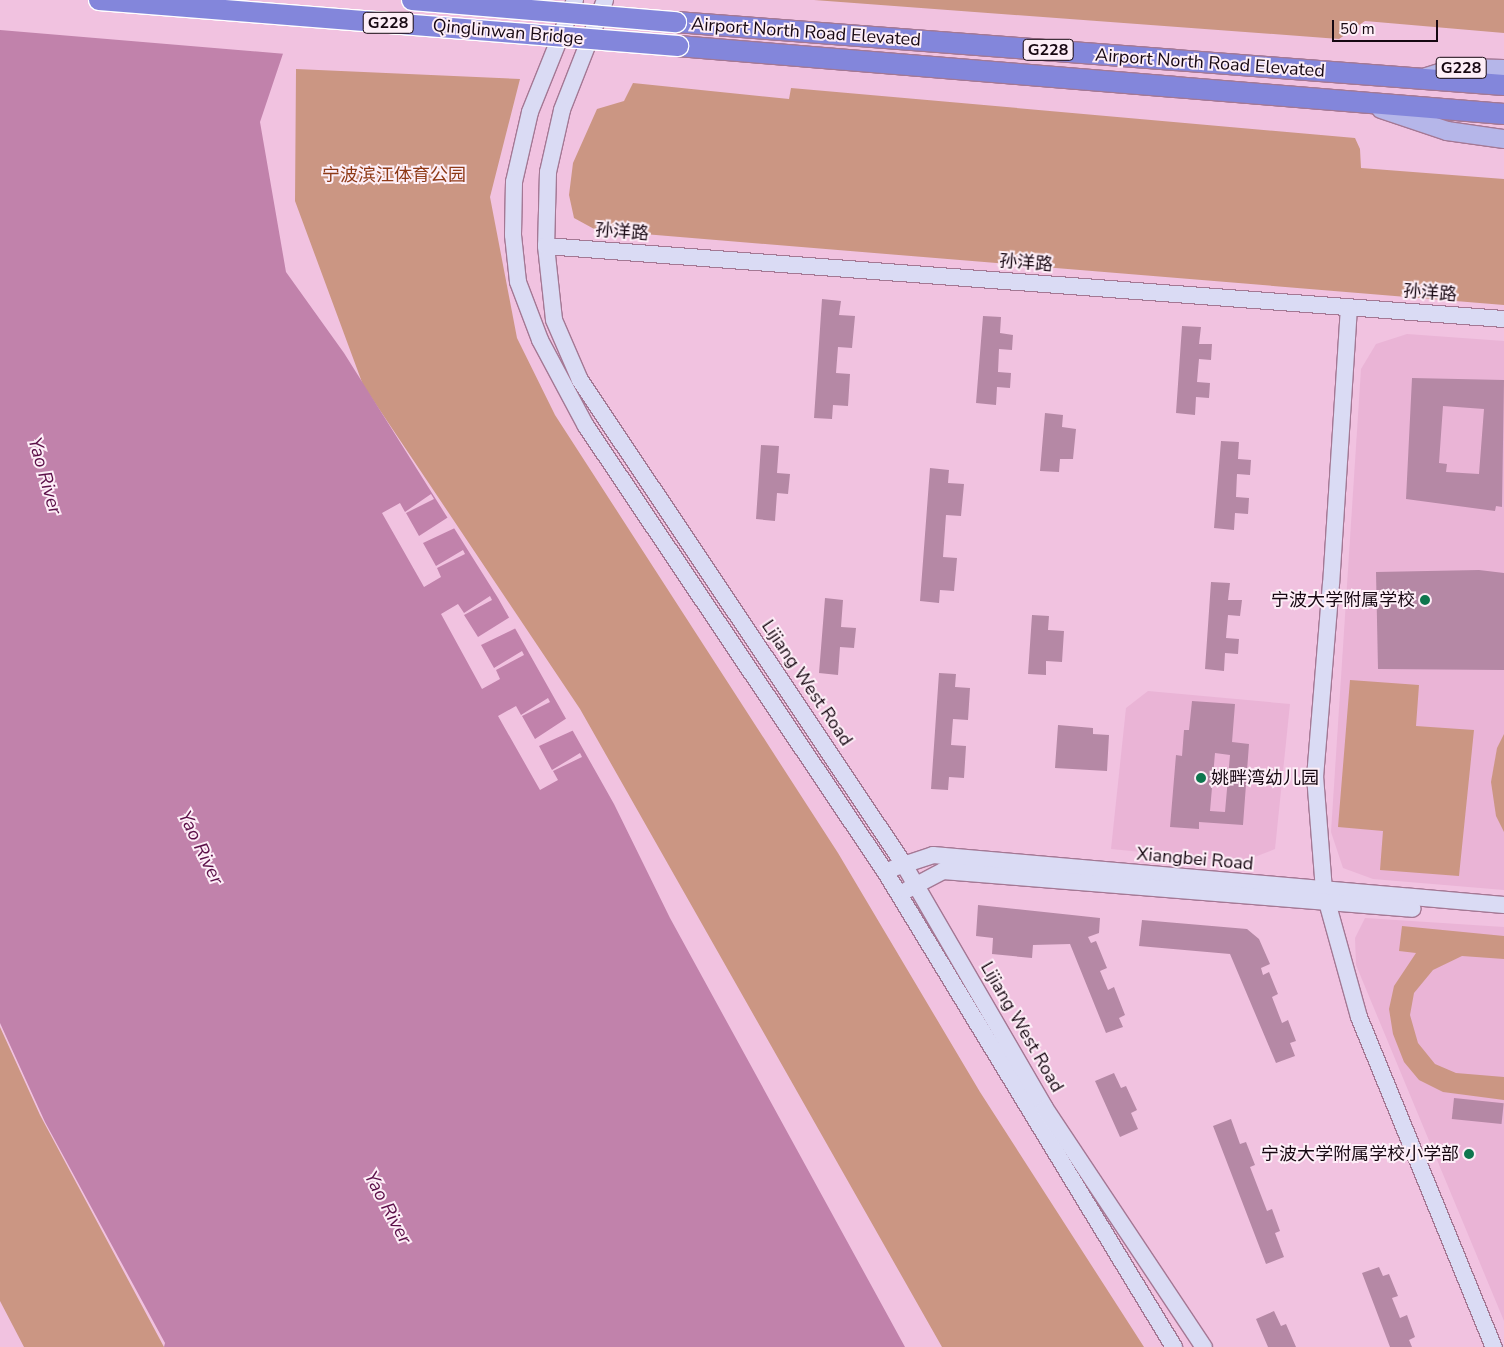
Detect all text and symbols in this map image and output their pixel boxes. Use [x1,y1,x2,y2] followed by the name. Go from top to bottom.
[362,9,414,36] road number: G228
[1334,10,1440,42] scale bar
[690,13,922,51] street label: Airport North Road Elevated
[432,15,584,49] street label: Qinglinwan Bridge
[1340,19,1375,39] text: 50 m
[1022,36,1074,64] road number: G228
[1094,44,1326,82] street label: Airport North Road Elevated
[1435,54,1487,82] road number: G228
[322,164,466,186] park label: 宁波滨江体育公园
[594,219,650,245] street label: 孙洋路
[998,250,1054,276] street label: 孙洋路
[1402,280,1458,306] street label: 孙洋路
[22,435,66,517] water label: Yao River
[1271,589,1415,611] place label: 宁波大学附属学校
[1419,594,1431,606] marker: 宁波大学附属学校
[757,616,857,750] street label: Lijiang West Road
[1211,767,1319,789] place label: 姚畔湾幼儿园
[1195,772,1207,784] marker: 姚畔湾幼儿园
[172,807,228,889] water label: Yao River
[1136,843,1254,875] street label: Xiangbei Road
[976,958,1068,1096] street label: Lijiang West Road
[1261,1143,1459,1165] place label: 宁波大学附属学校小学部
[1463,1148,1475,1160] marker: 宁波大学附属学校小学部
[358,1168,416,1248] water label: Yao River

